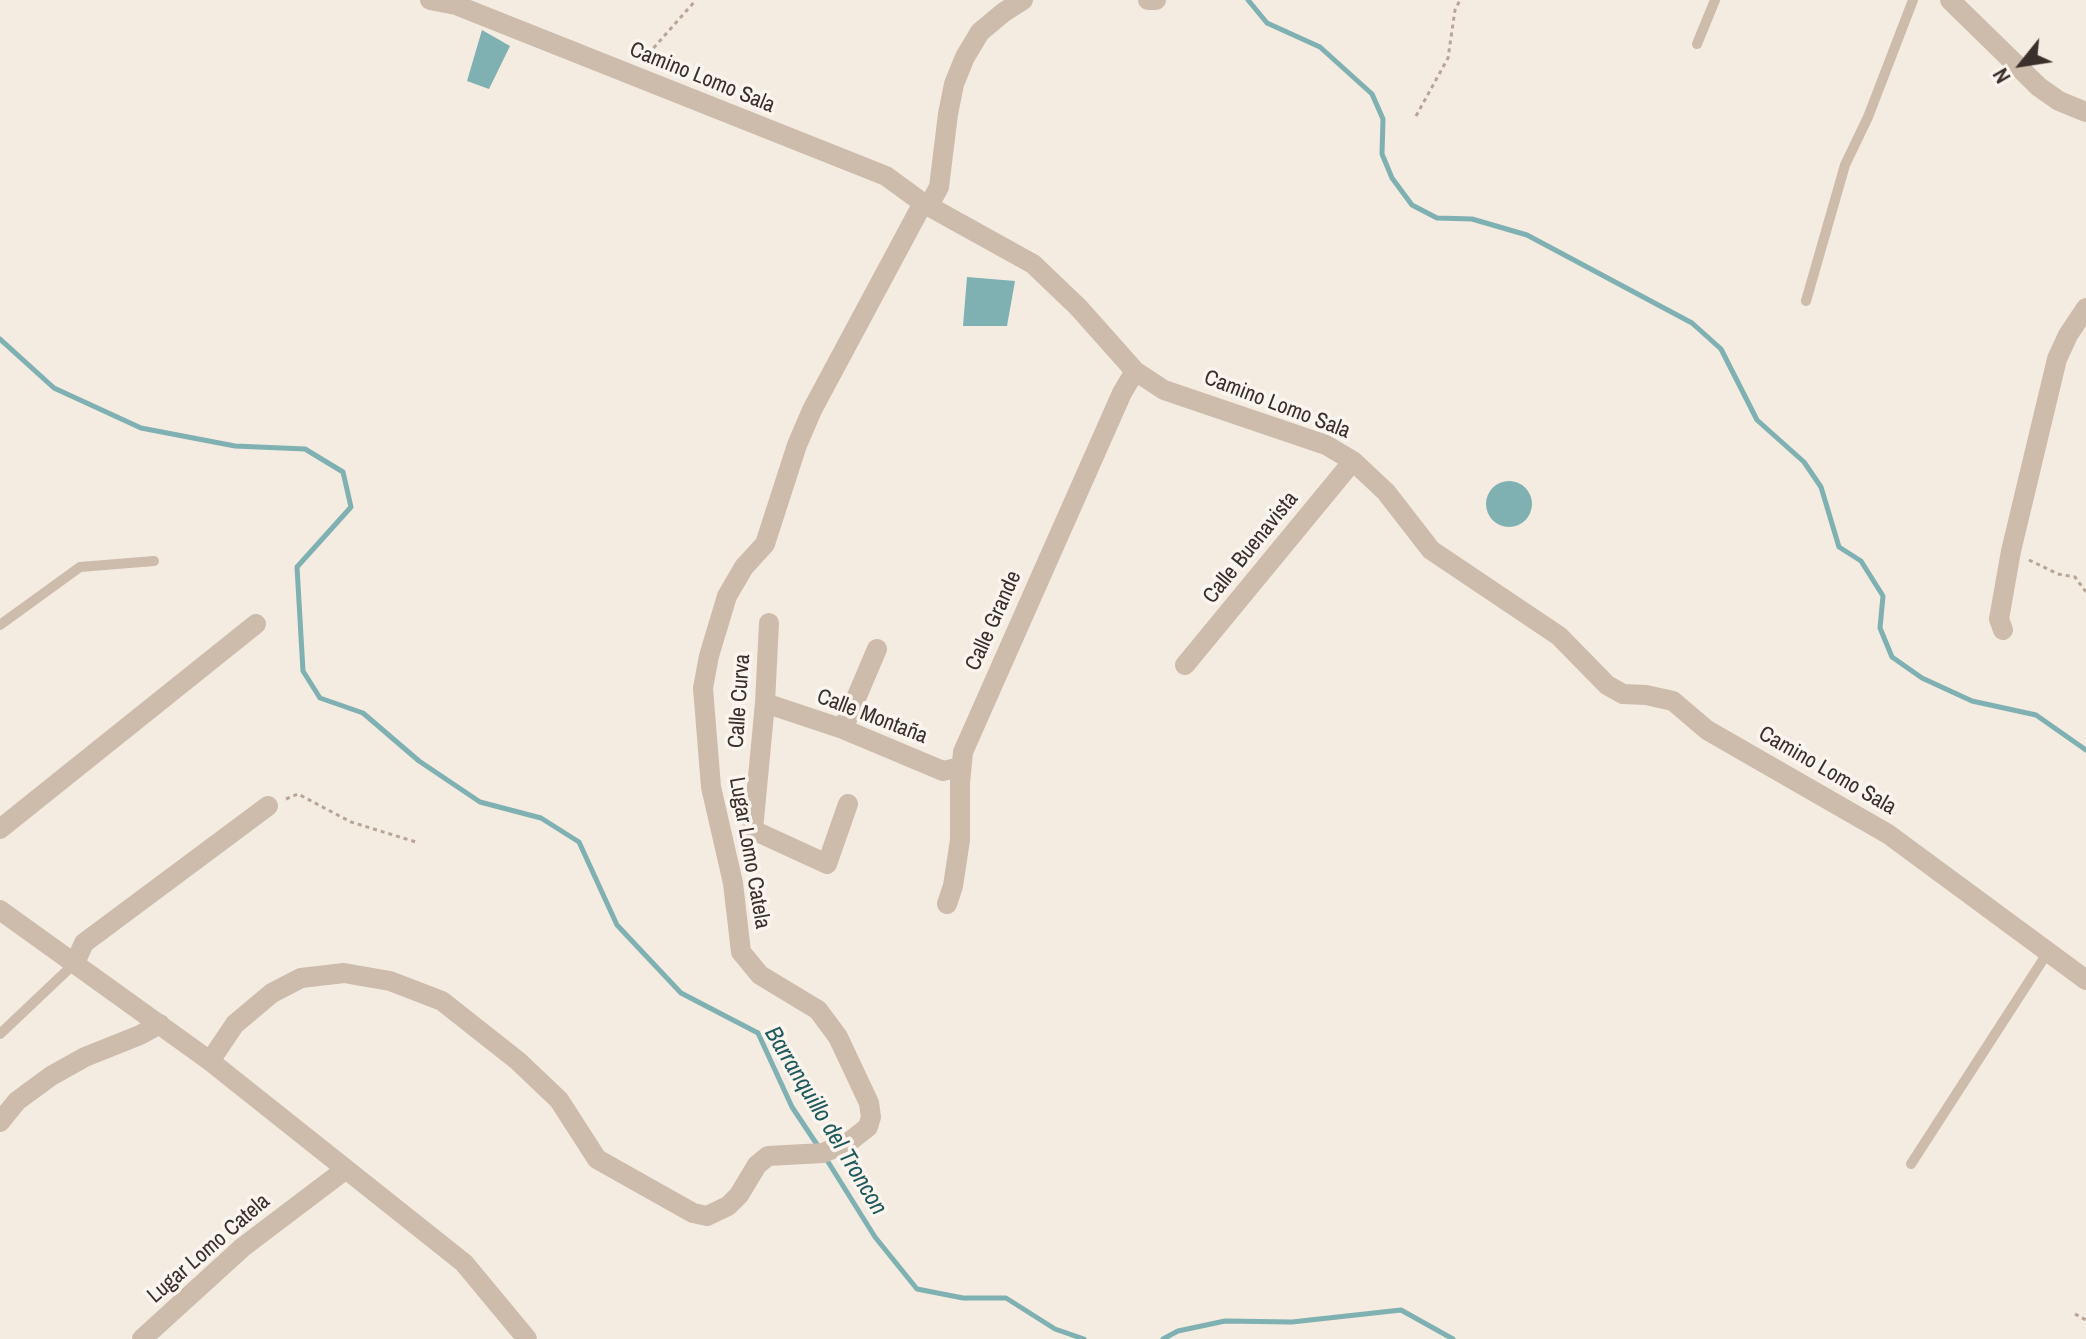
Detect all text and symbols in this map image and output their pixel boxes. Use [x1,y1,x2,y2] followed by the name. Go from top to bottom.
[1982,24,2062,104] north arrow
[625,37,779,119] street label: Camino Lomo Sala
[1985,63,2017,89] text: N
[1200,365,1354,445] street label: Camino Lomo Sala
[1198,487,1304,609] street label: Calle Buenavista
[960,567,1028,675] street label: Calle Grande
[724,653,756,749] street label: Calle Curva
[813,684,931,750] street label: Calle Montaña
[1754,721,1900,821] street label: Camino Lomo Sala
[723,775,775,931] street label: Lugar Lomo Catela
[757,1022,893,1220] water label: Barranquillo del Troncon
[142,1189,276,1309] street label: Lugar Lomo Catela

